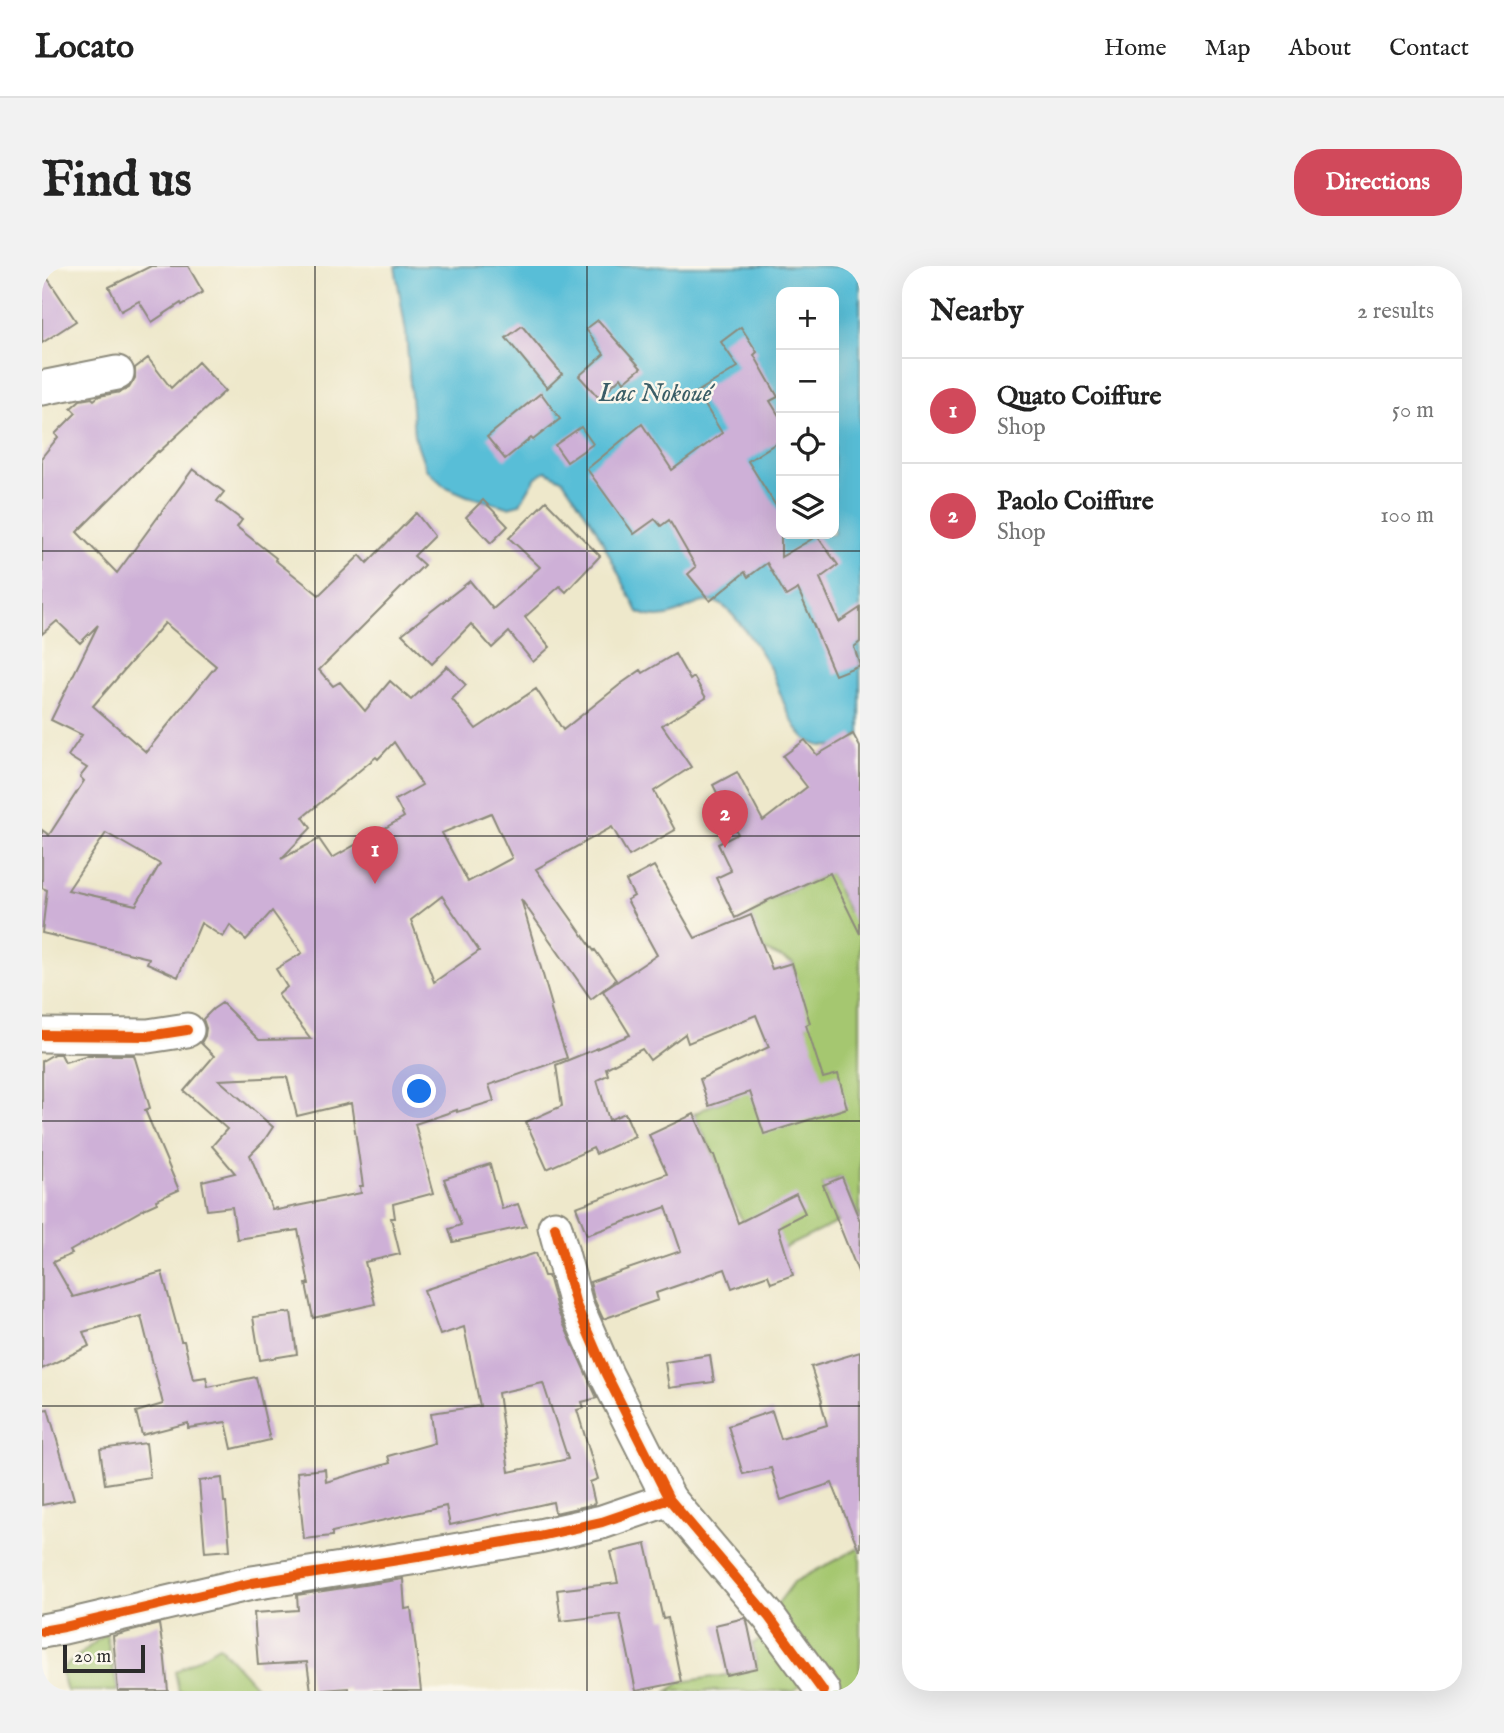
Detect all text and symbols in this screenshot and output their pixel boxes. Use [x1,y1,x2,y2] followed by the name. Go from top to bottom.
[35,27,134,69] text: Locato
[1104,33,1167,64] text: Home
[1205,33,1251,64] text: Map
[1289,33,1351,64] text: About
[1389,33,1469,64] text: Contact
[1294,149,1462,216] button: Directions
[42,151,192,213] text: Find us
[776,287,839,539] map controls
[776,287,839,350] button: +
[930,293,1023,331] text: Nearby
[1357,297,1434,326] text: 2 results
[776,350,839,413] button: −
[598,377,716,410] water label: Lac Nokoué
[997,380,1161,413] text: Quato Coiffure
[949,396,957,425] text: 1
[1392,396,1434,425] text: 50 m
[776,413,839,476] button: locate
[997,413,1046,442] text: Shop
[776,476,839,539] button: layers
[997,485,1154,518] text: Paolo Coiffure
[948,501,958,530] text: 2
[1380,501,1434,530] text: 100 m
[997,518,1046,547] text: Shop
[702,790,748,848] pin: 2
[352,826,398,884] pin: 1
[402,1074,436,1108] your location
[63,1642,145,1674] scale bar
[74,1645,111,1669] text: 20 m

